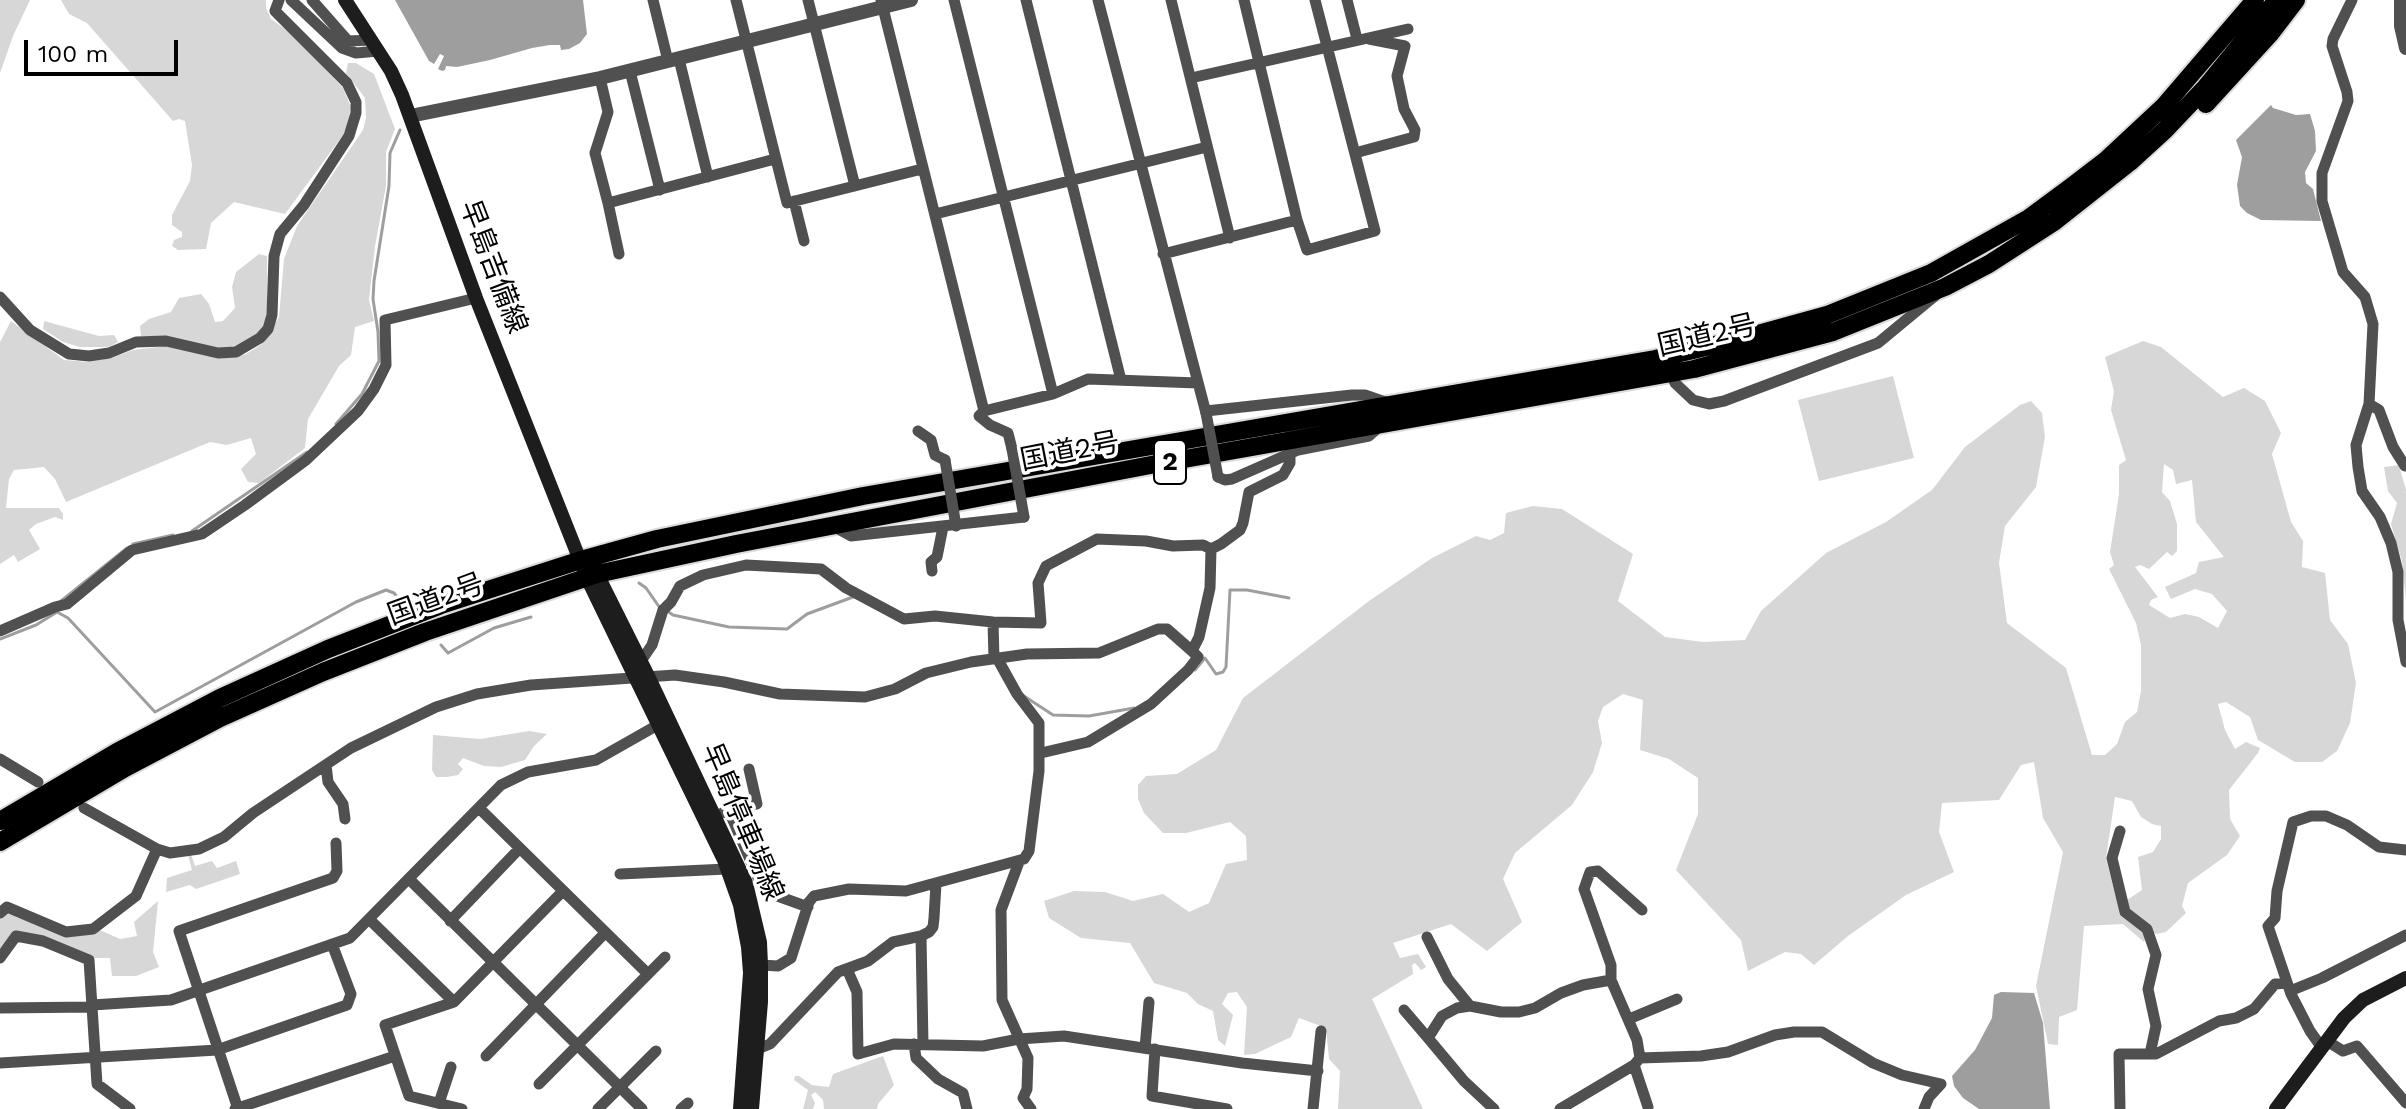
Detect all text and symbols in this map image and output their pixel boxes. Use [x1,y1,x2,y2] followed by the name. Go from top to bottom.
[28,24,182,74] scale bar
[38,40,108,68] text: 100 m
[452,196,534,338] street label: 早島吉備線
[1654,308,1760,364] street label: 国道2号
[1018,426,1122,478] street label: 国道2号
[1154,440,1186,484] road number: 2
[383,567,489,633] street label: 国道2号
[694,738,790,906] street label: 早島停車場線

